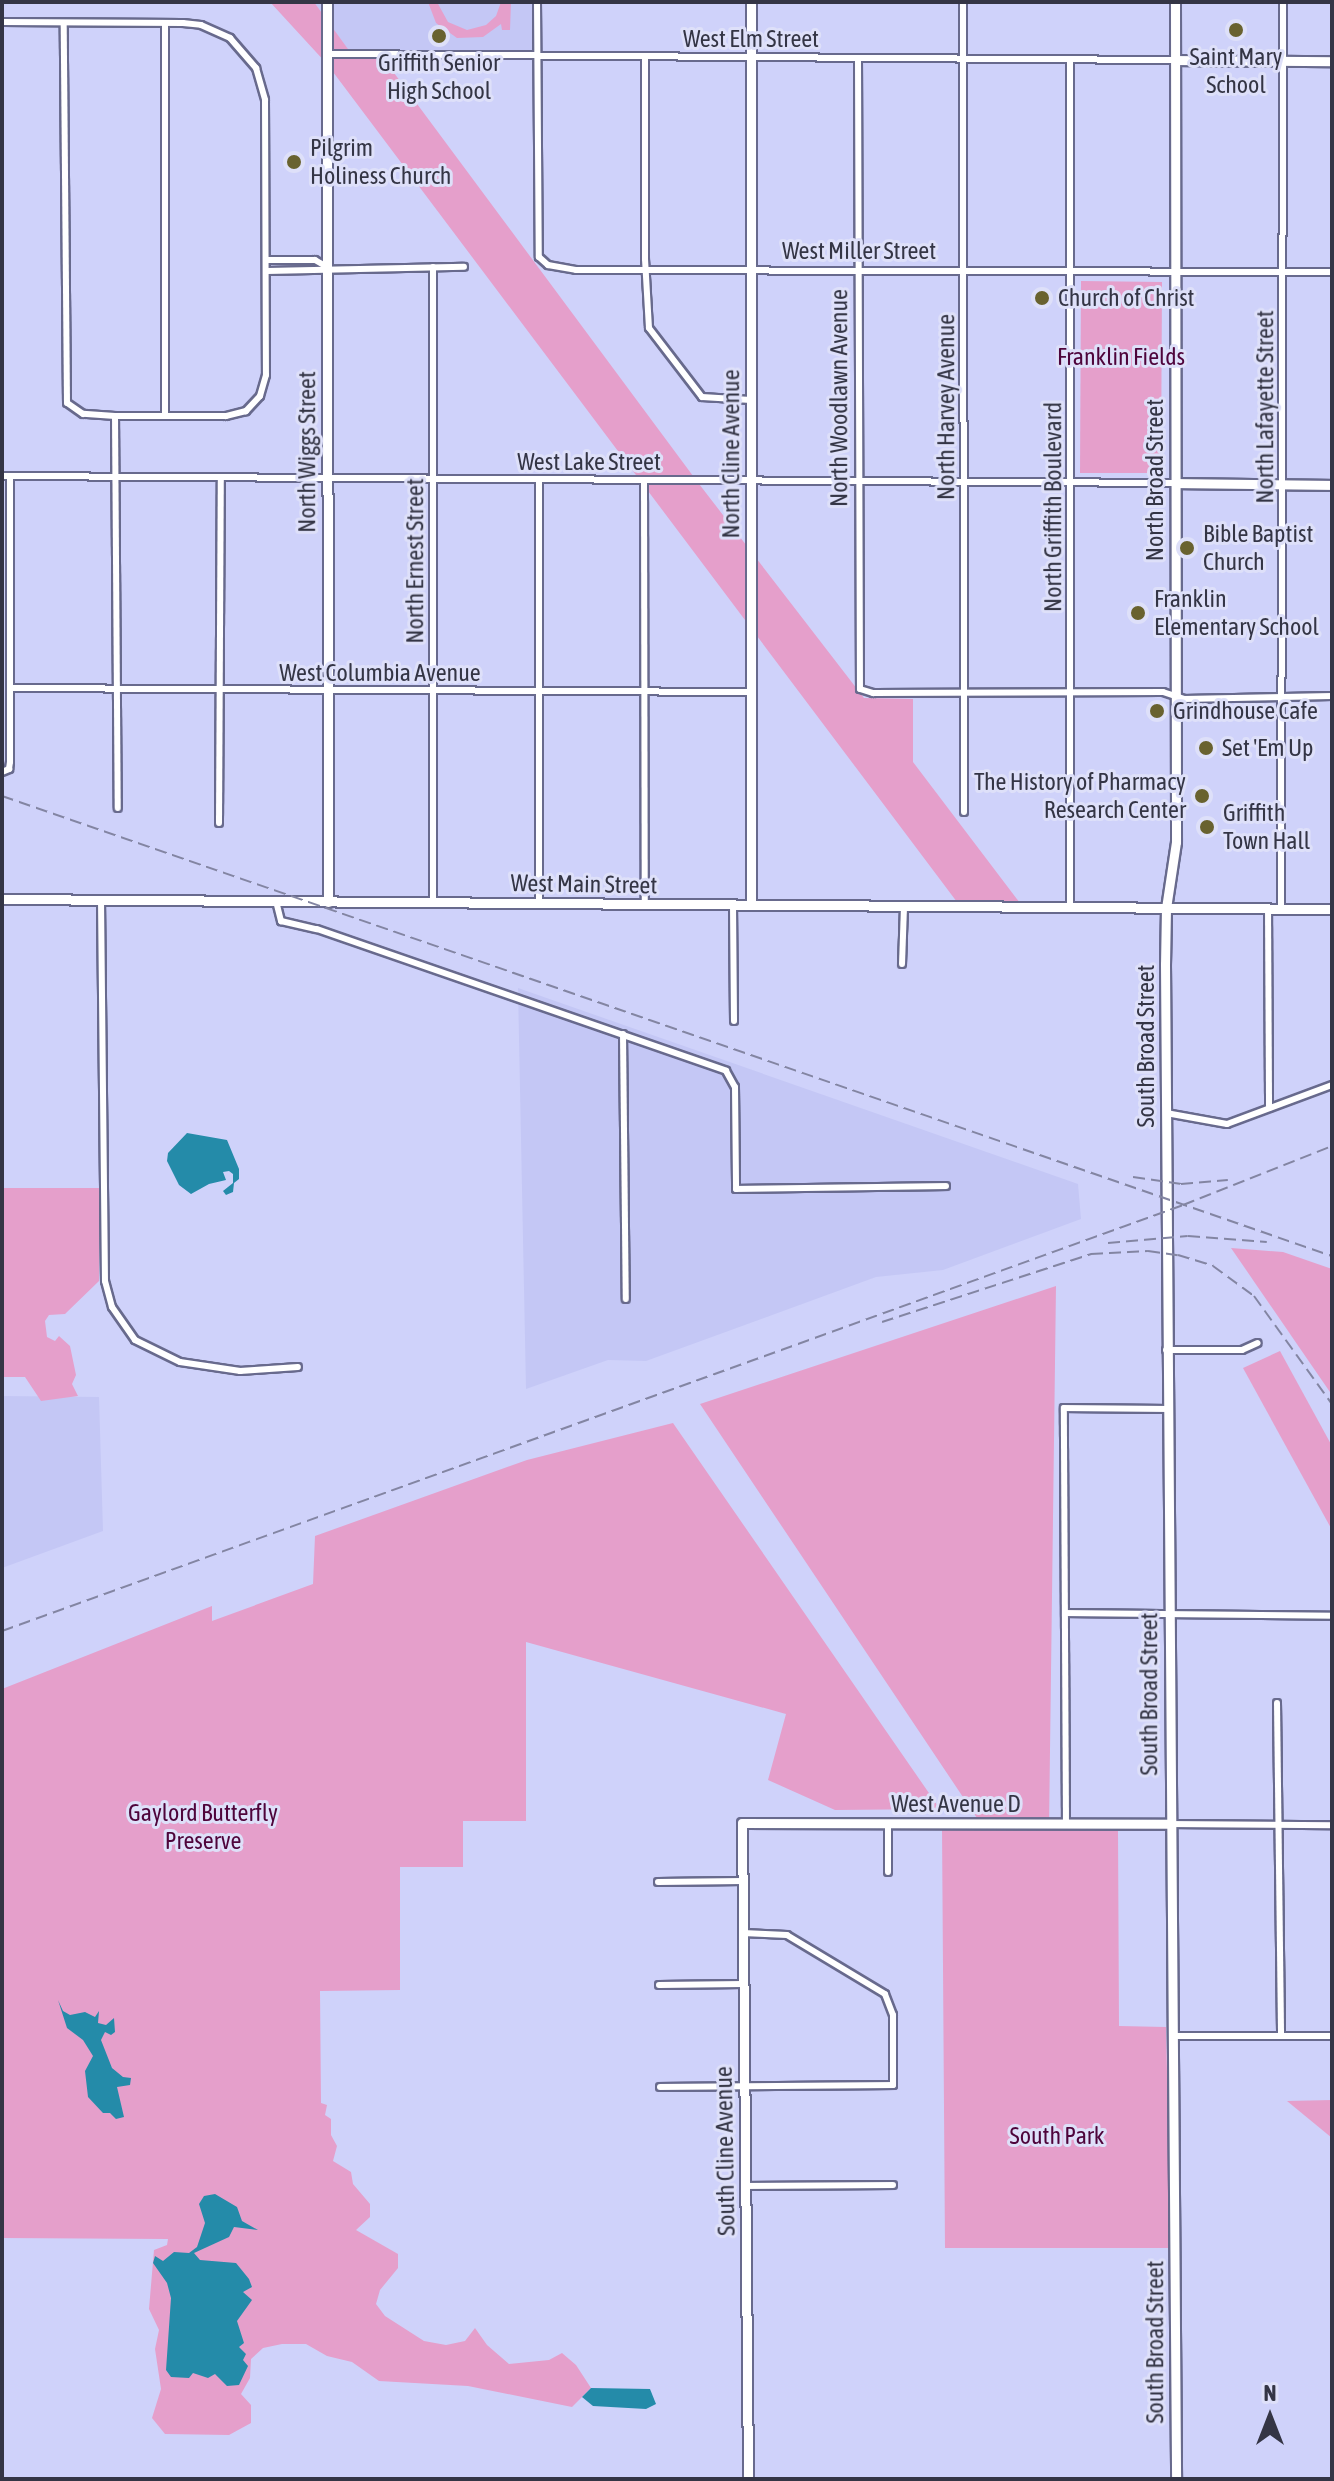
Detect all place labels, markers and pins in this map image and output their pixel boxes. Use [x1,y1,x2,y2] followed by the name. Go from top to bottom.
[1227,21,1245,39] marker: Saint Mary School
[430,27,448,45] marker: Griffith Senior High School
[1190,43,1282,99] place label: Saint Mary School
[378,49,500,105] place label: Griffith Senior High School
[310,134,452,190] place label: Pilgrim Holiness Church
[285,153,303,171] marker: Pilgrim Holiness Church
[1058,284,1195,312] place label: Church of Christ
[1033,289,1051,307] marker: Church of Christ
[1203,520,1313,576] place label: Bible Baptist Church
[1178,539,1196,557] marker: Bible Baptist Church
[1154,585,1319,641] place label: Franklin Elementary School
[1129,604,1147,622] marker: Franklin Elementary School
[1173,697,1318,725] place label: Grindhouse Cafe
[1148,702,1166,720] marker: Grindhouse Cafe
[1222,734,1313,762] place label: Set 'Em Up
[1197,739,1215,757] marker: Set 'Em Up
[974,768,1186,824] place label: The History of Pharmacy Research Center
[1193,787,1211,805] marker: The History of Pharmacy Research Center
[1223,799,1310,855] place label: Griffith Town Hall
[1198,818,1216,836] marker: Griffith Town Hall

